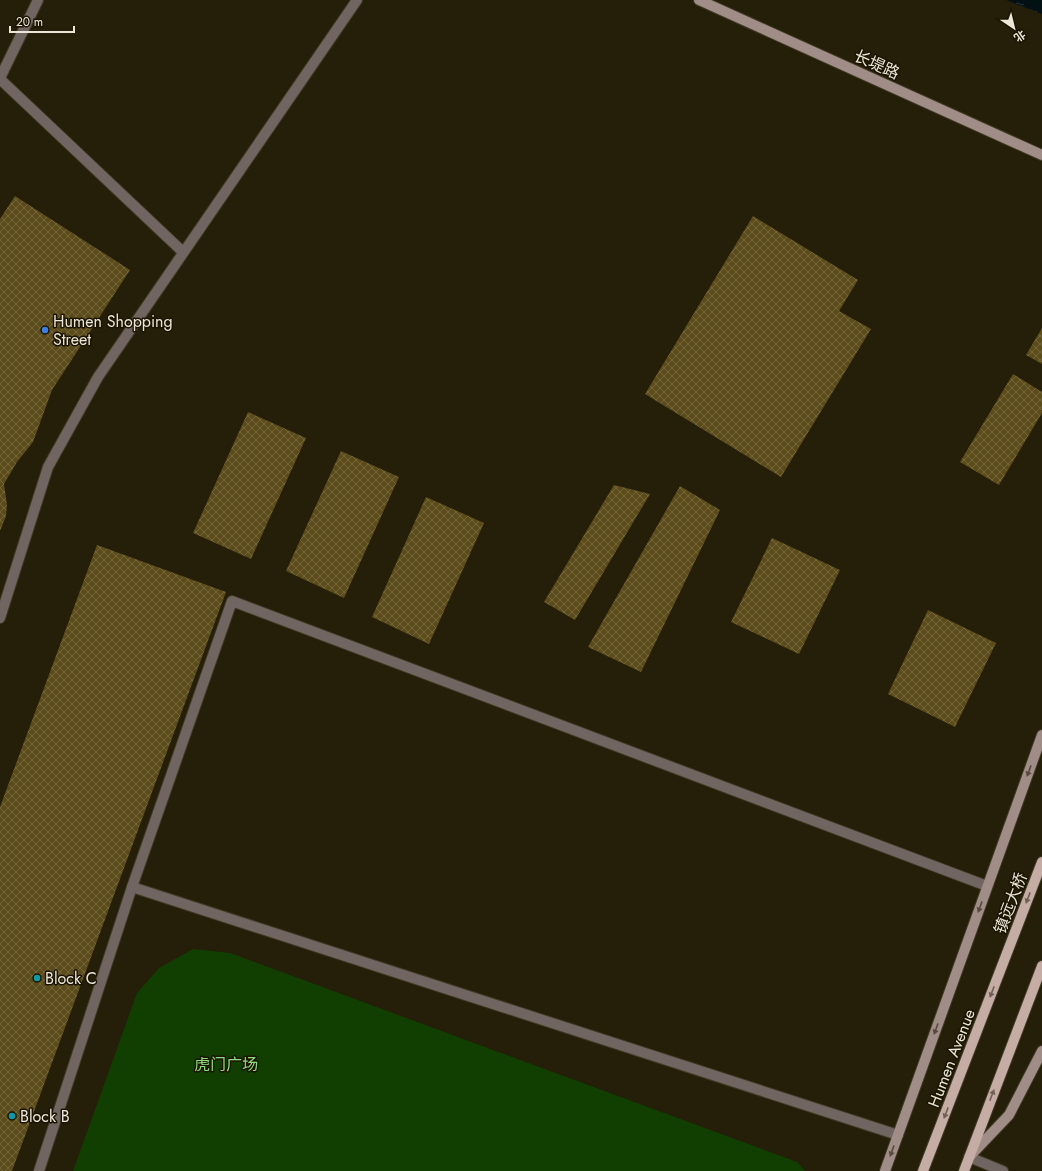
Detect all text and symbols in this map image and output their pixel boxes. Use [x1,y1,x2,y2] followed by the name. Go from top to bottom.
[10,8,74,34] scale bar
[994,8,1034,48] north arrow
[16,13,43,31] text: 20 m
[1011,26,1029,46] text: 北
[850,44,903,85] street label: 长堤路
[53,310,173,351] place label: Humen Shopping Street
[40,325,50,335] marker: Humen Shopping Street
[1025,766,1031,778] one-way arrow
[988,869,1033,937] street label: 镇远大桥
[1025,893,1031,905] one-way arrow
[977,901,983,913] one-way arrow
[45,967,97,990] place label: Block C
[32,973,42,983] marker: Block C
[989,987,995,999] one-way arrow
[922,1006,981,1111] street label: Humen Avenue
[933,1023,939,1035] one-way arrow
[194,1053,258,1076] park label: 虎门广场
[990,1089,996,1101] one-way arrow
[20,1105,70,1128] place label: Block B
[942,1108,948,1120] one-way arrow
[7,1111,17,1121] marker: Block B
[889,1146,895,1158] one-way arrow

